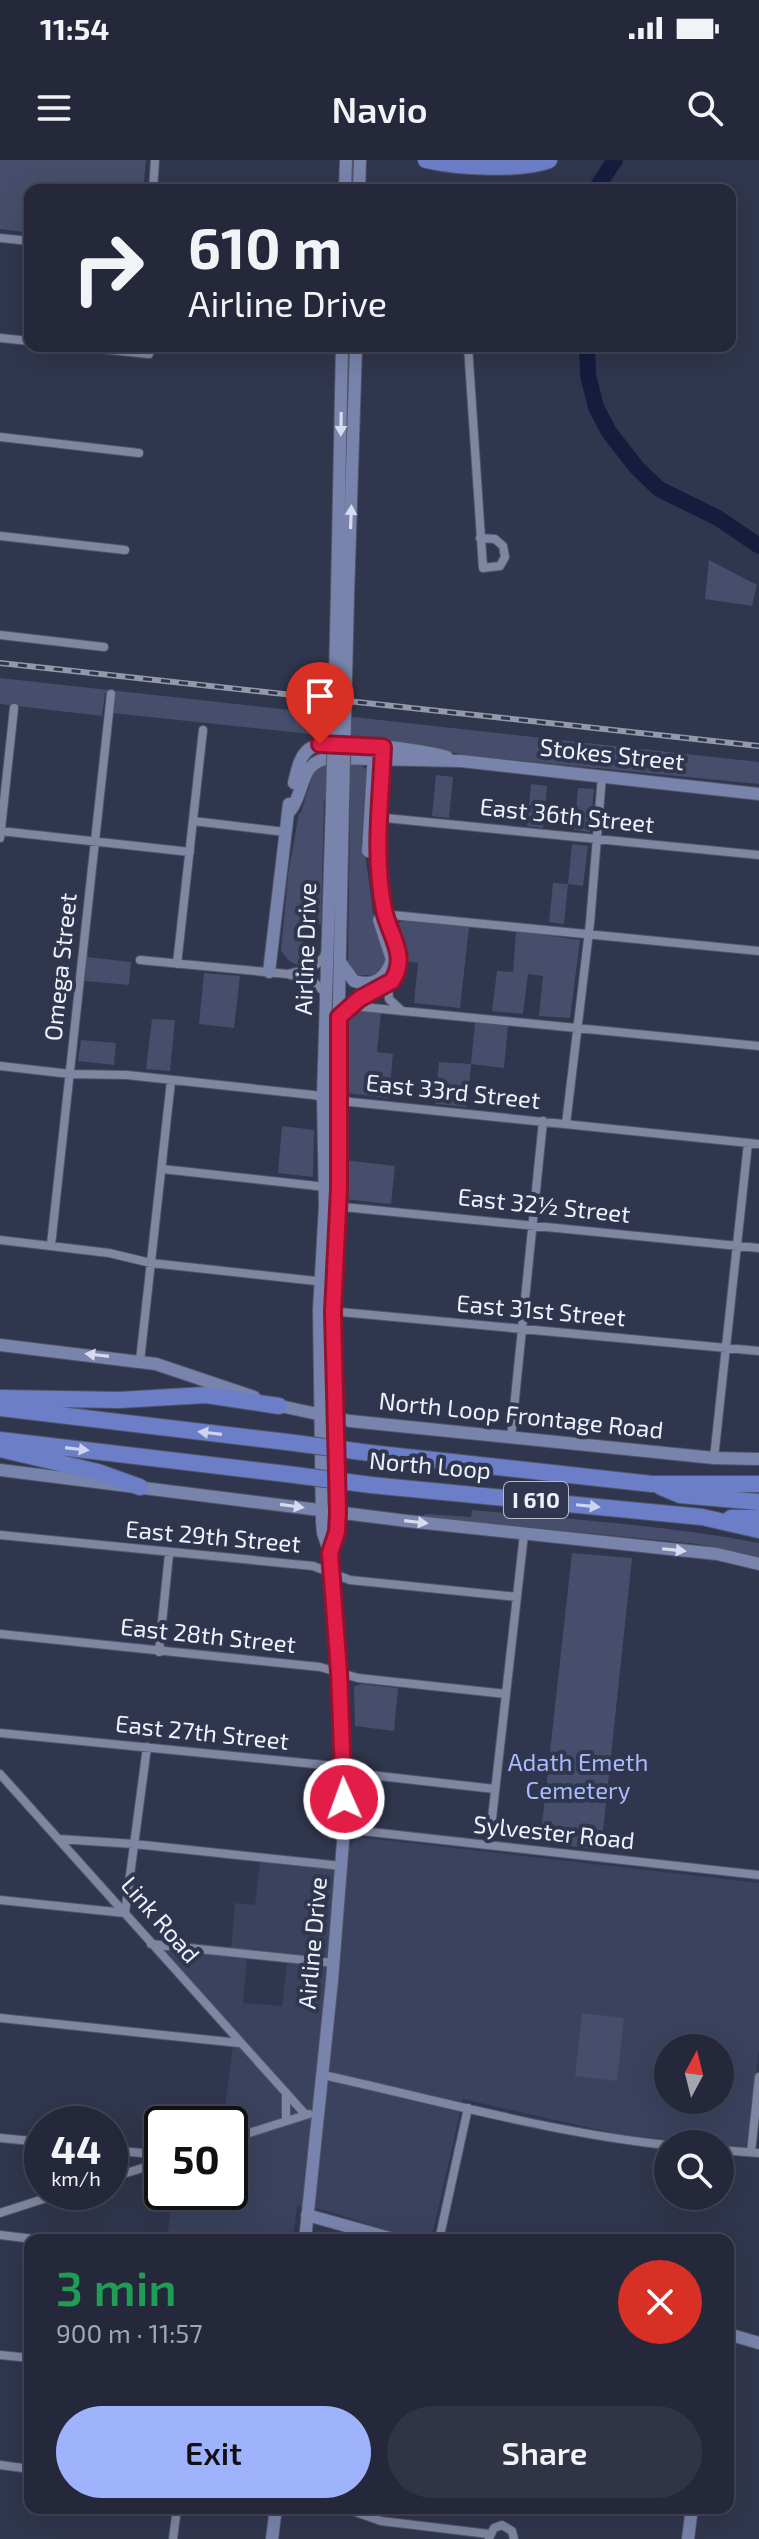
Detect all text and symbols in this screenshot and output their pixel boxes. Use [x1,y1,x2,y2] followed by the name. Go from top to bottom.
[40,10,109,46] text: 11:54
[32,86,76,130] icon: menu
[683,86,727,130] icon: search
[331,87,428,130] text: Navio
[188,213,342,280] text: 610 m
[56,216,160,320] icon: right
[188,281,387,324] text: Airline Drive
[334,412,347,437] one-way arrow
[345,504,358,529] one-way arrow
[286,662,354,744] pin
[298,674,342,718] icon: arrive
[538,732,686,776] street label: Stokes Street
[478,791,656,838] street label: East 36th Street
[288,882,321,1016] street label: Airline Drive
[37,892,82,1042] street label: Omega Street
[365,1067,542,1114] street label: East 33rd Street
[456,1181,632,1228] street label: East 32½ Street
[455,1288,627,1331] street label: East 31st Street
[84,1348,109,1361] one-way arrow
[377,1385,665,1444] street label: North Loop Frontage Road
[197,1426,222,1439] one-way arrow
[65,1443,90,1456] one-way arrow
[368,1445,492,1484] street label: North Loop
[504,1482,568,1518] road number: I 610
[575,1499,600,1512] one-way arrow
[280,1500,305,1513] one-way arrow
[124,1513,302,1558] street label: East 29th Street
[404,1516,429,1529] one-way arrow
[662,1544,687,1557] one-way arrow
[119,1611,297,1658] street label: East 28th Street
[114,1708,290,1755] street label: East 27th Street
[508,1747,648,1804] park label: Adath Emeth Cemetery
[302,1757,386,1841] position arrow
[472,1809,636,1854] street label: Sylvester Road
[116,1870,206,1968] street label: Link Road
[291,1875,332,2010] street label: Airline Drive
[654,2034,734,2114] north arrow
[654,2034,734,2210] map controls
[144,2106,248,2210] speed limit sign: 50
[51,2124,101,2172] text: 44
[654,2130,734,2210] button: search
[51,2166,101,2190] text: km/h
[56,2258,177,2316] text: 3 min
[618,2260,702,2344] button: close
[56,2317,203,2348] text: 900 m · 11:57
[56,2406,371,2498] button: Exit
[387,2406,702,2498] button: Share

